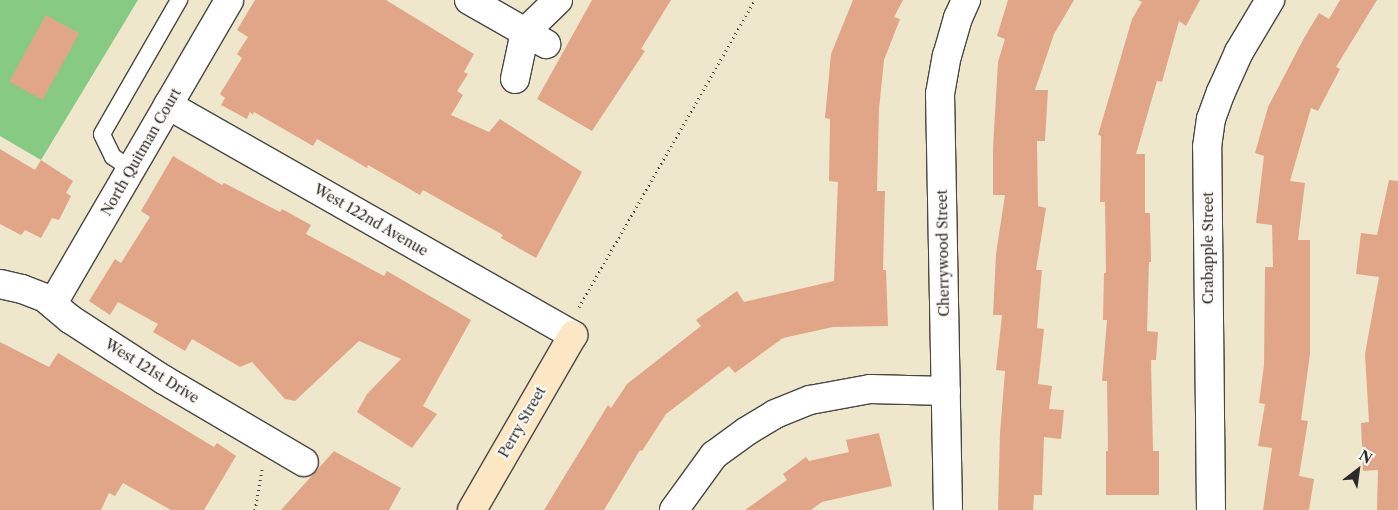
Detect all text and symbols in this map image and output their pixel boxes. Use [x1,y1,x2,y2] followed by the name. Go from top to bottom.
[98,85,184,219] street label: North Quitman Court
[311,180,431,260] street label: West 122nd Avenue
[933,189,953,317] street label: Cherrywood Street
[1200,192,1216,304] street label: Crabapple Street
[102,335,202,407] street label: West 121st Drive
[495,383,549,461] street label: Perry Street
[1333,445,1383,495] north arrow
[1356,446,1375,468] text: N

